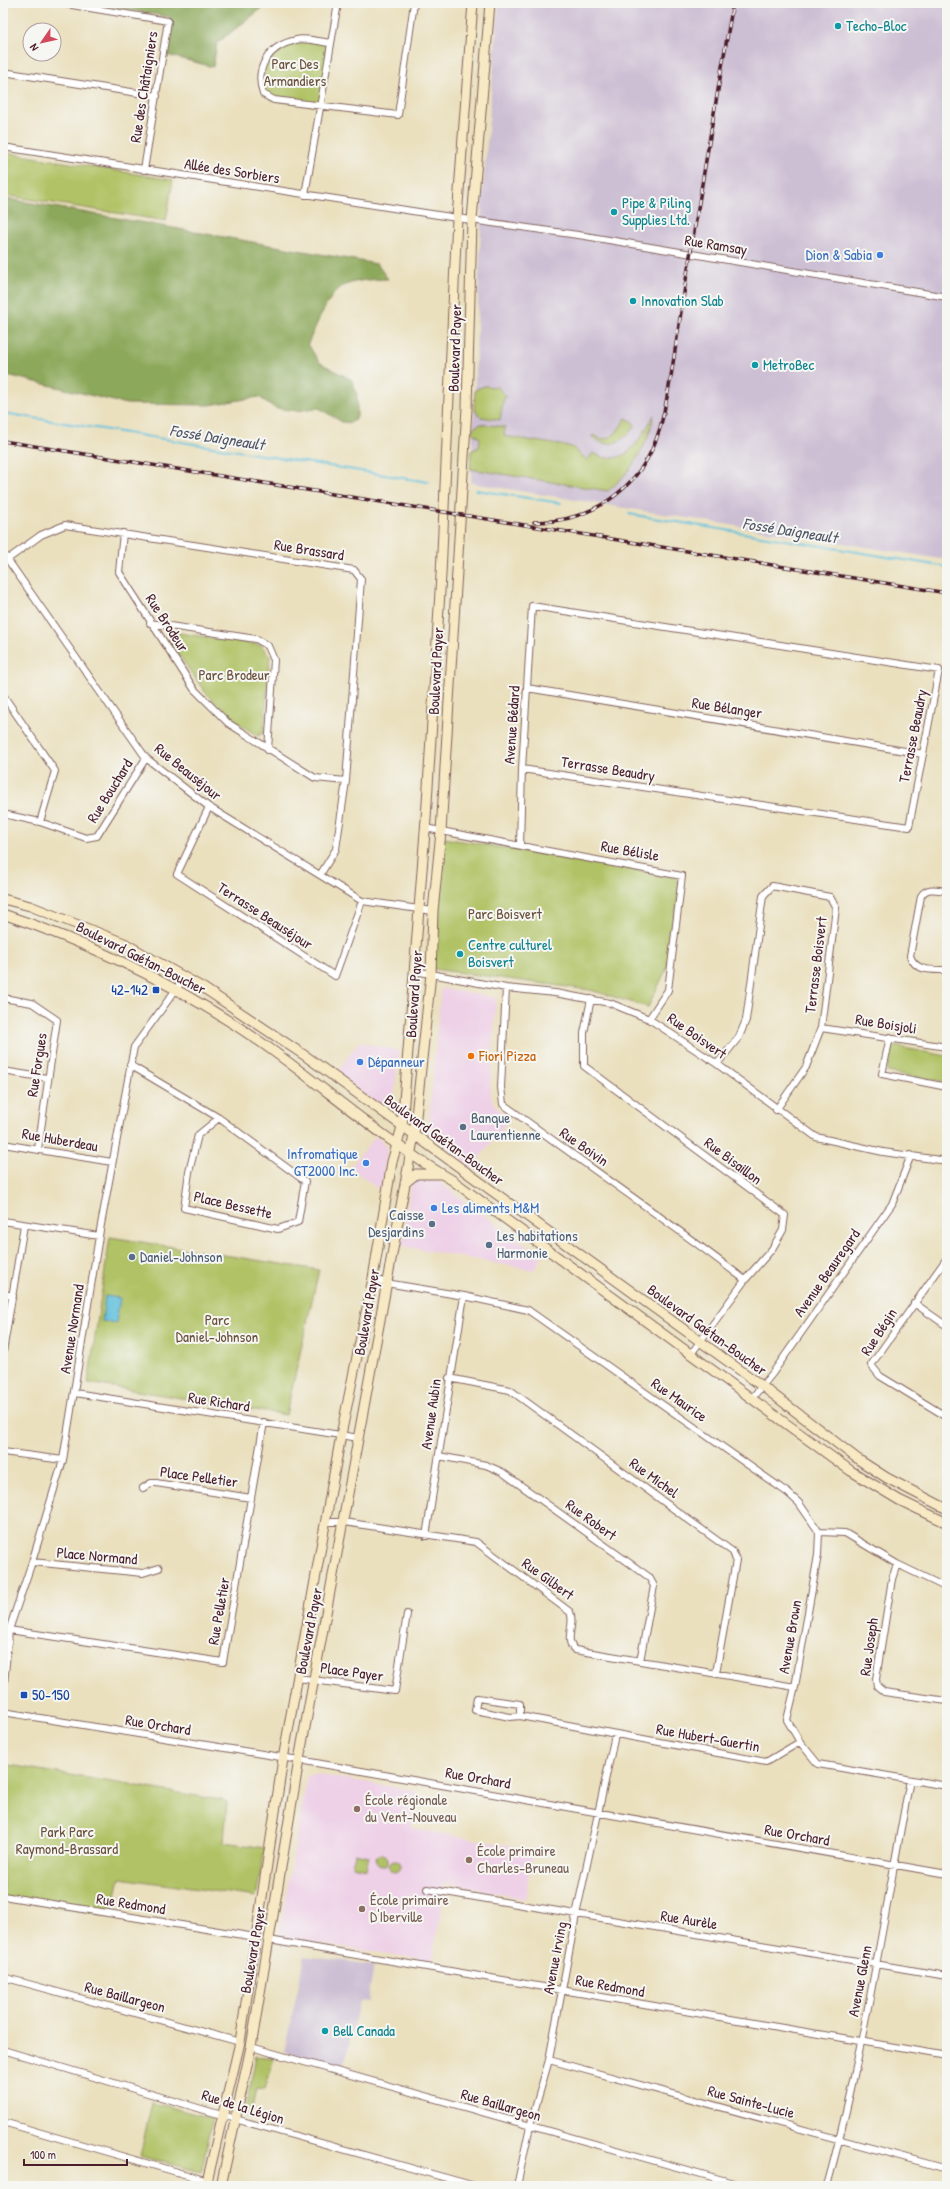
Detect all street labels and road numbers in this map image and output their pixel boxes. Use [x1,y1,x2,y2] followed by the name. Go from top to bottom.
[124,30,163,144] street label: Rue des Châtaigniers
[183,153,281,188] street label: Allée des Sorbiers
[683,229,749,260] street label: Rue Ramsay
[442,304,467,392] street label: Boulevard Payer
[273,534,346,565] street label: Rue Brassard
[141,590,194,656] street label: Rue Brodeur
[423,626,448,715] street label: Boulevard Payer
[498,685,525,765] street label: Avenue Bédard
[893,687,932,784] street label: Terrasse Beaudry
[690,692,764,723] street label: Rue Bélanger
[150,738,226,805] street label: Rue Beauséjour
[560,751,657,786] street label: Terrasse Beaudry
[82,755,138,827] street label: Rue Bouchard
[599,835,661,866] street label: Rue Bélisle
[213,877,317,954] street label: Terrasse Beauséjour
[799,915,832,1014] street label: Terrasse Boisvert
[73,916,210,999] street label: Boulevard Gaétan-Boucher
[400,949,427,1038] street label: Boulevard Payer
[663,1008,732,1064] street label: Rue Boisvert
[854,1008,918,1039] street label: Rue Boisjoli
[21,1031,52,1098] street label: Rue Forgues
[380,1089,508,1190] street label: Boulevard Gaétan-Boucher
[20,1122,100,1157] street label: Rue Huberdeau
[556,1122,613,1171] street label: Rue Boivin
[700,1132,767,1189] street label: Rue Bisaillon
[192,1185,274,1224] street label: Place Bessette
[788,1224,865,1321] street label: Avenue Beauregard
[349,1267,385,1357] street label: Boulevard Payer
[643,1279,771,1380] street label: Boulevard Gaétan-Boucher
[54,1283,89,1375] street label: Avenue Normand
[855,1304,902,1360] street label: Rue Bégin
[647,1373,712,1427] street label: Rue Maurice
[415,1377,446,1451] street label: Avenue Aubin
[187,1386,251,1417] street label: Rue Richard
[625,1452,683,1503] street label: Rue Michel
[159,1461,239,1492] street label: Place Pelletier
[562,1494,622,1546] street label: Rue Robert
[56,1542,138,1569] street label: Place Normand
[518,1553,579,1605] street label: Rue Gilbert
[202,1575,235,1646] street label: Rue Pelletier
[290,1586,327,1676] street label: Boulevard Payer
[773,1598,806,1675] street label: Avenue Brown
[854,1617,883,1677] street label: Rue Joseph
[319,1657,385,1686] street label: Place Payer
[124,1709,192,1740] street label: Rue Orchard
[655,1718,762,1757] street label: Rue Hubert-Guertin
[444,1761,513,1794] street label: Rue Orchard
[763,1818,832,1851] street label: Rue Orchard
[95,1888,167,1919] street label: Rue Redmond
[235,1905,271,1995] street label: Boulevard Payer
[659,1905,719,1934] street label: Rue Aurèle
[537,1919,572,1996] street label: Avenue Irving
[842,1943,877,2018] street label: Avenue Glenn
[574,1969,646,2002] street label: Rue Redmond
[82,1976,168,2017] street label: Rue Baillargeon
[705,2080,797,2123] street label: Rue Sainte-Lucie
[459,2083,544,2126] street label: Rue Baillargeon
[199,2084,287,2129] street label: Rue de la Légion

